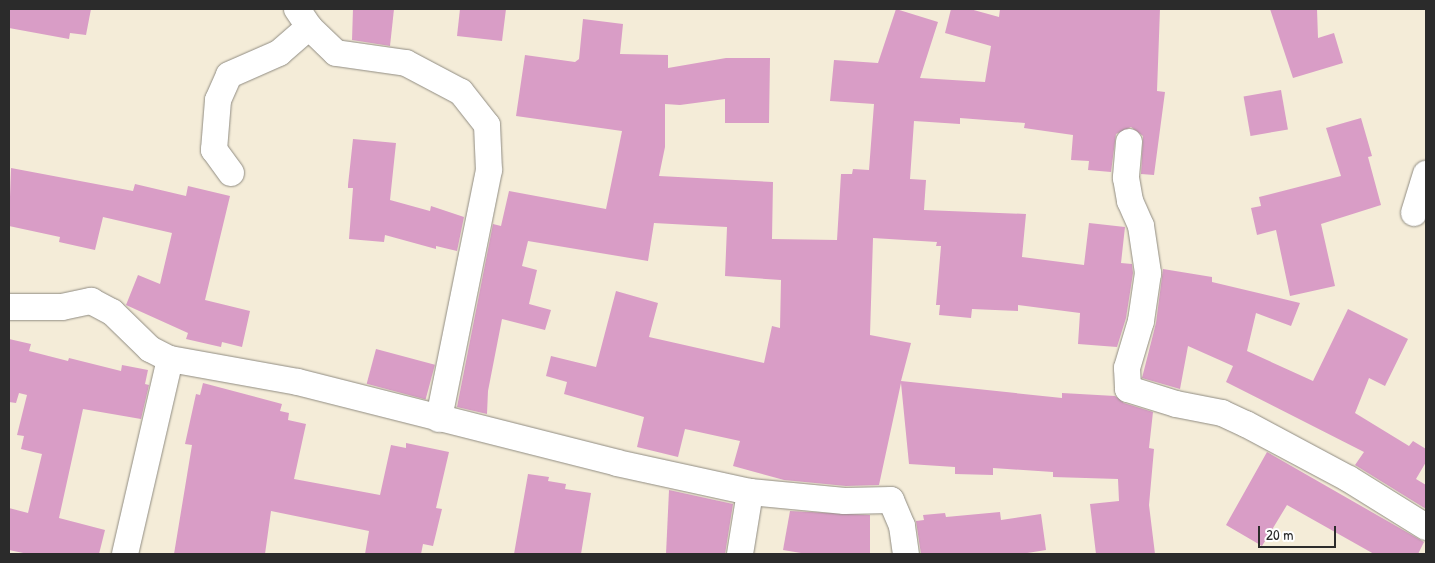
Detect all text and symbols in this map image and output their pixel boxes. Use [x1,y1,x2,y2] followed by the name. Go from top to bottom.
[1260,516,1338,548] scale bar
[1266,524,1293,545] text: 20 m

